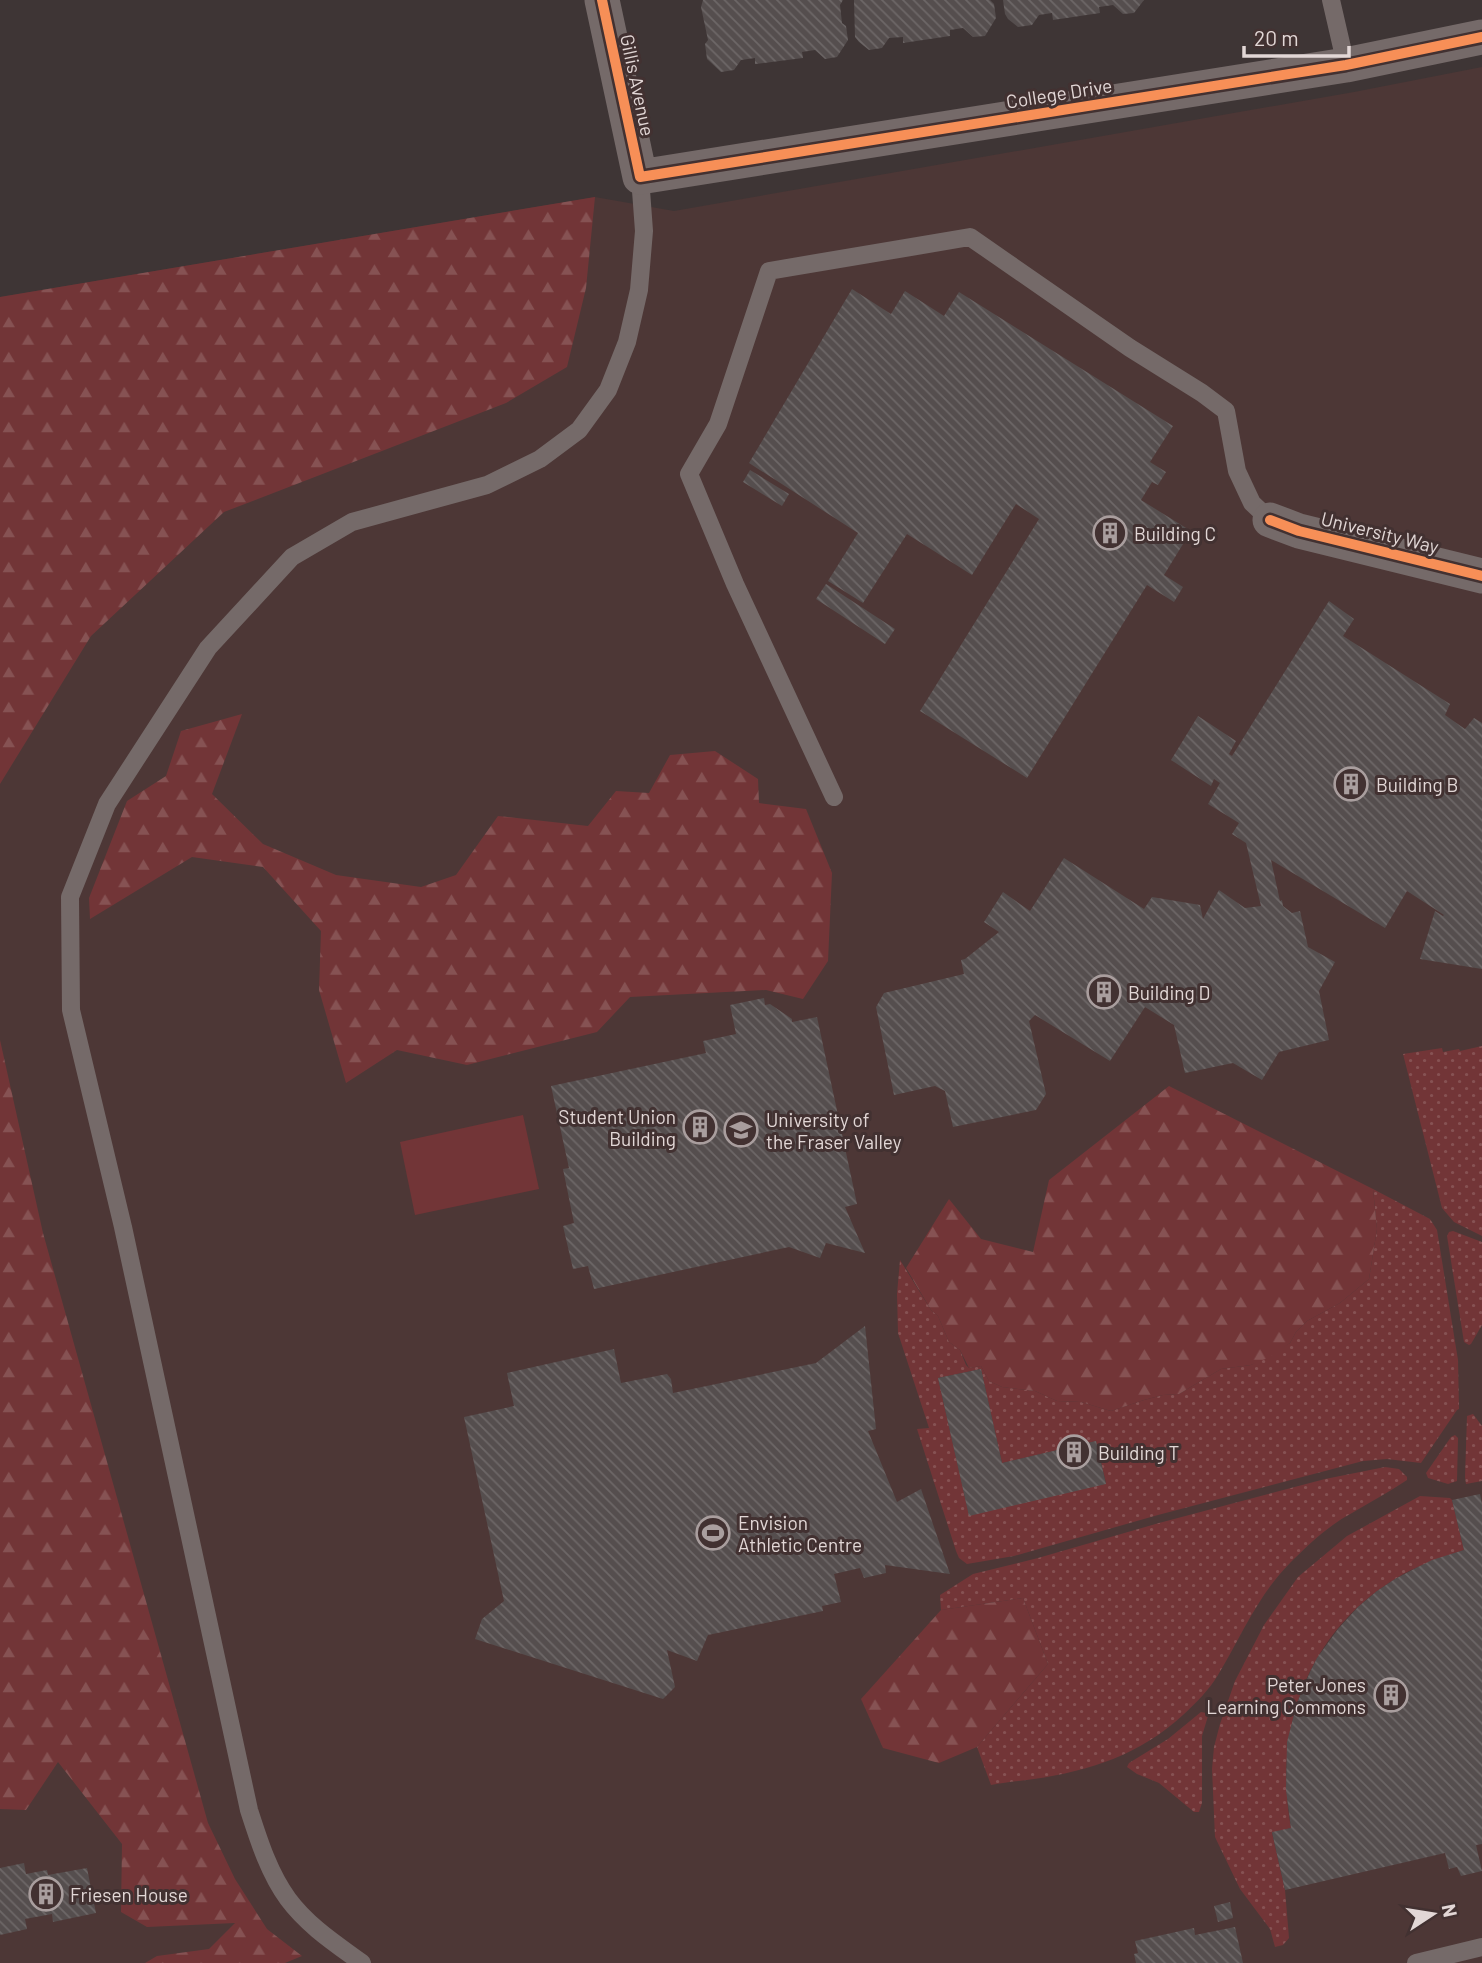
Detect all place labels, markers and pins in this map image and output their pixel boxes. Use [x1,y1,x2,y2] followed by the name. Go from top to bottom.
[1091,514,1129,552] building icon: Building C
[1134,522,1216,545] place label: Building C
[1332,765,1370,803] building icon: Building B
[1376,773,1458,796] place label: Building B
[1085,973,1123,1011] building icon: Building D
[1128,981,1210,1004] place label: Building D
[558,1105,676,1150] place label: Student Union Building
[681,1108,719,1146] building icon: Student Union Building
[766,1108,902,1153] place label: University of the Fraser Valley
[722,1111,760,1149] school or university icon: University of the Fraser Valley
[1055,1433,1093,1471] building icon: Building T
[1098,1441,1179,1464] place label: Building T
[738,1511,862,1556] place label: Envision Athletic Centre
[694,1514,732,1552] sports icon: Envision Athletic Centre
[1206,1673,1366,1718] place label: Peter Jones Learning Commons
[1372,1676,1410,1714] building icon: Peter Jones Learning Commons
[27,1875,65,1913] building icon: Friesen House
[70,1883,188,1906] place label: Friesen House

